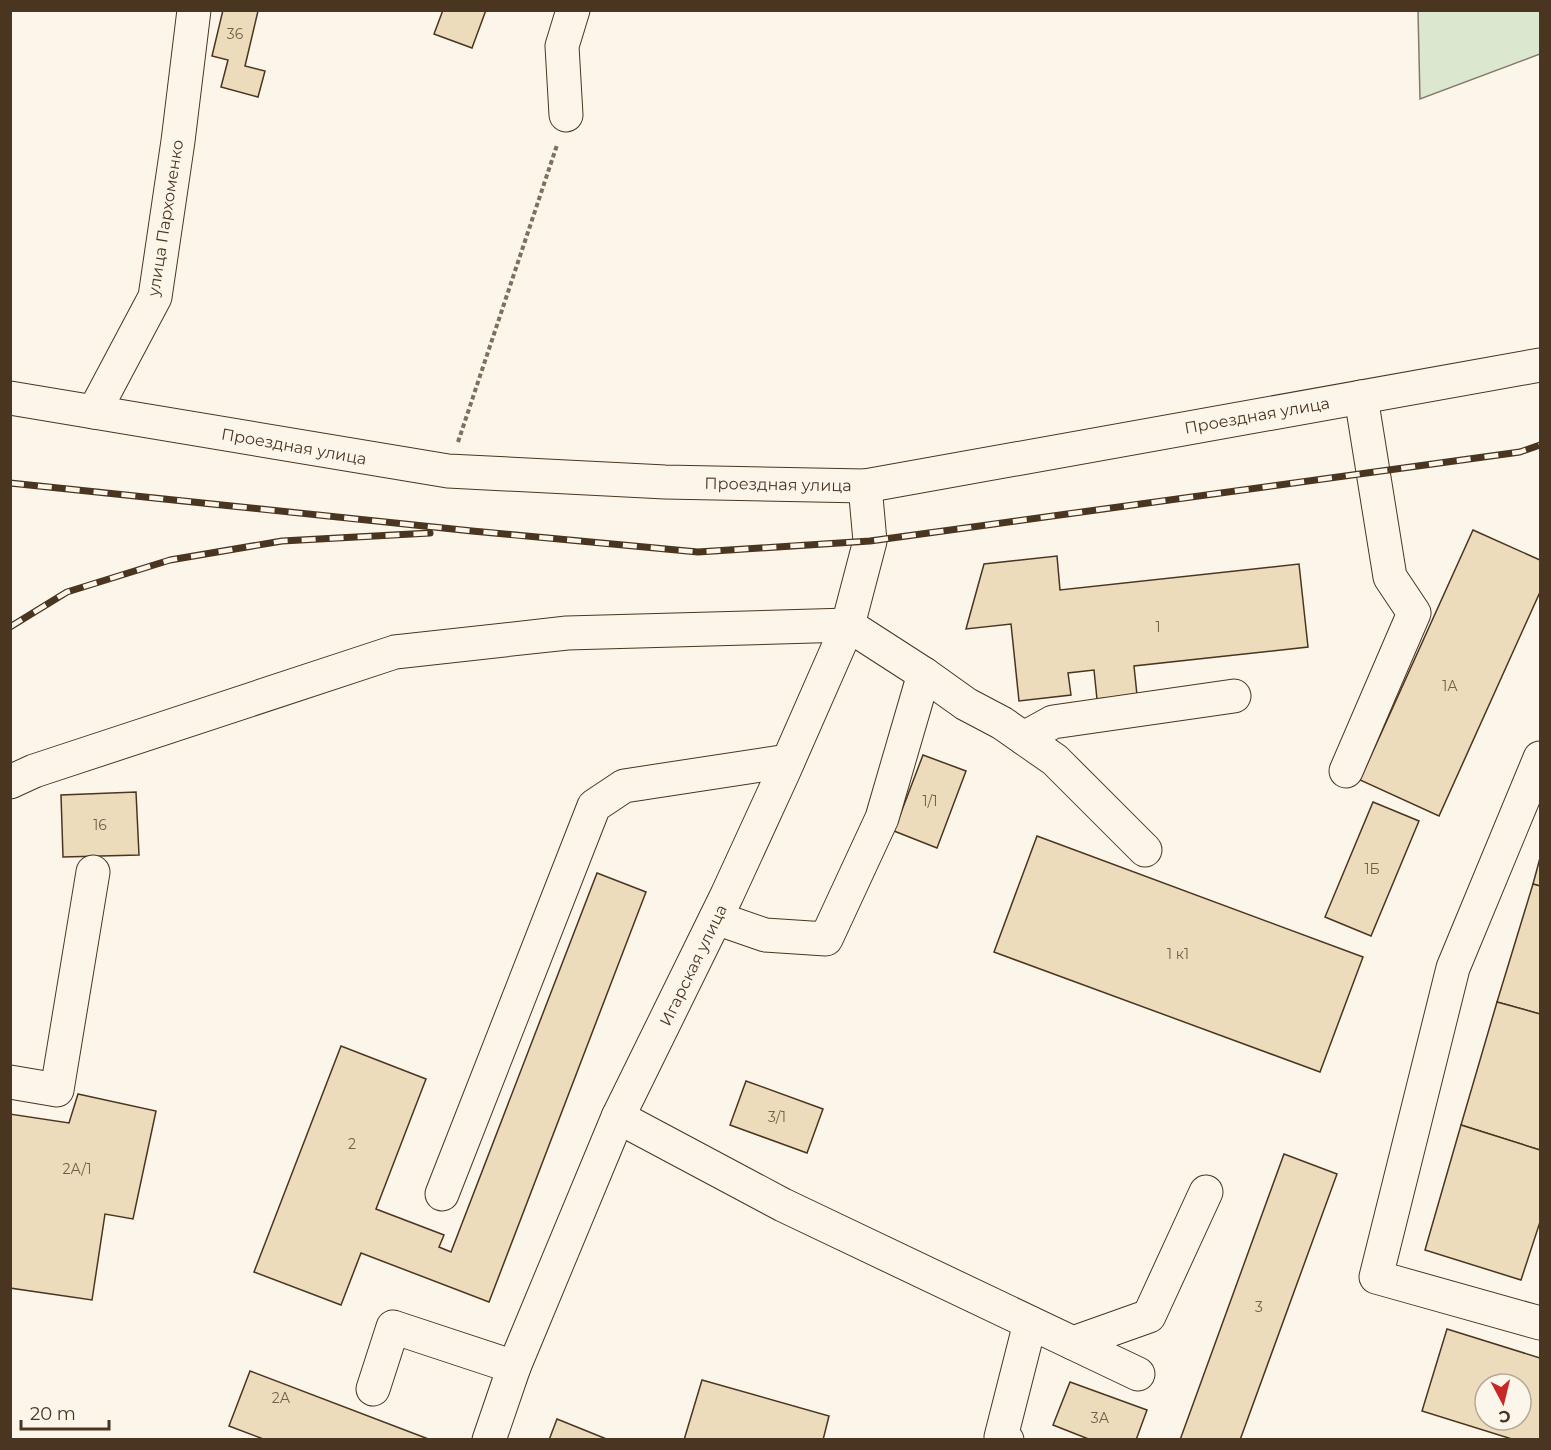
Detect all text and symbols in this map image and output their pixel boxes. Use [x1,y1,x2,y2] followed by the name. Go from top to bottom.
[227,25,244,43] house number: 36
[144,138,187,299] street label: улица Пархоменко
[1183,393,1331,438] street label: Проездная улица
[220,424,368,469] street label: Проездная улица
[704,474,852,495] street label: Проездная улица
[1155,618,1161,636] house number: 1
[1442,677,1458,695] house number: 1А
[922,792,938,810] house number: 1/1
[93,816,107,834] house number: 16
[1364,860,1380,878] house number: 1Б
[656,902,731,1029] street label: Игарская улица
[1167,945,1189,963] house number: 1 к1
[768,1108,786,1126] house number: 3/1
[348,1135,356,1153] house number: 2
[63,1160,91,1178] house number: 2А/1
[1255,1298,1263,1316] house number: 3
[1473,1372,1533,1432] north arrow
[272,1389,291,1407] house number: 2А
[21,1393,110,1431] scale bar
[30,1403,76,1425] text: 20 m
[1497,1406,1512,1427] text: С
[1091,1409,1110,1427] house number: 3А

